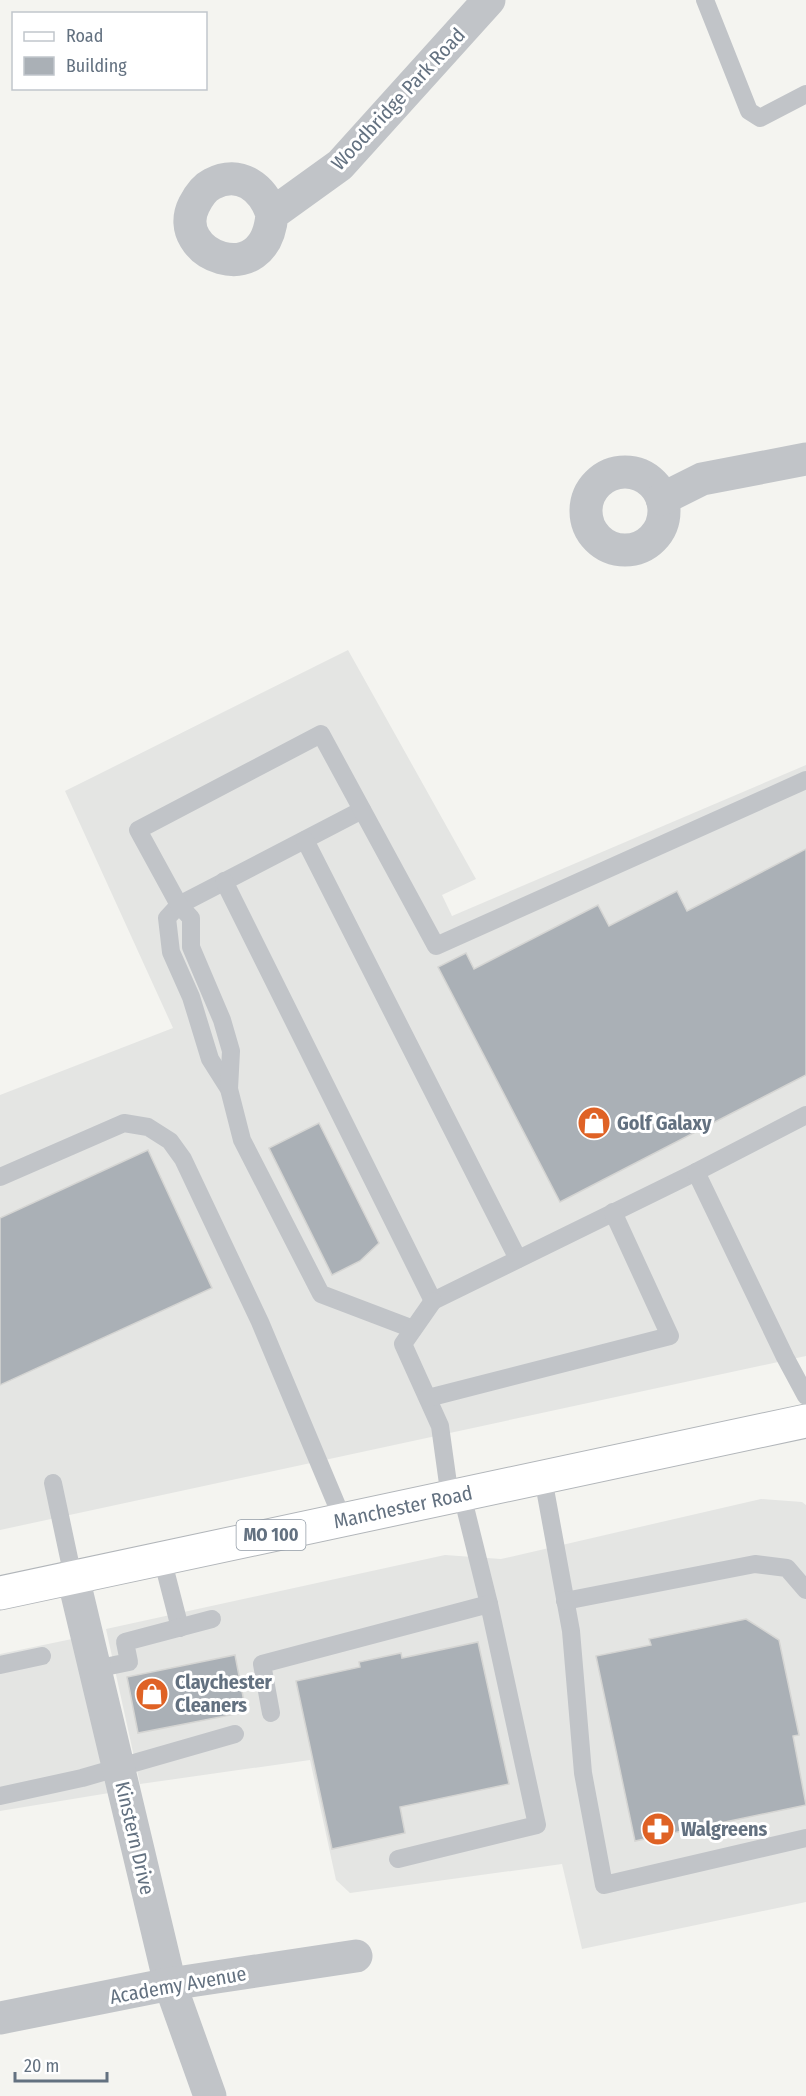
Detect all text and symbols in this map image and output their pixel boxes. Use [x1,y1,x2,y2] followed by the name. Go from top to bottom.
[12,12,207,90] legend
[326,23,470,175] street label: Woodbridge Park Road
[66,25,103,47] text: Road
[66,55,127,77] text: Building
[576,1105,612,1141] shop icon: Golf Galaxy
[617,1111,712,1135] place label: Golf Galaxy
[331,1481,475,1534] street label: Manchester Road
[236,1520,306,1550] road number: MO 100
[175,1670,273,1717] place label: Claychester Cleaners
[134,1676,170,1712] shop icon: Claychester Cleaners
[110,1779,160,1897] street label: Kinstern Drive
[640,1811,676,1847] pharmacy icon: Walgreens
[681,1817,767,1841] place label: Walgreens
[108,1961,248,2009] street label: Academy Avenue
[15,2045,106,2083] scale bar
[24,2055,59,2077] text: 20 m

